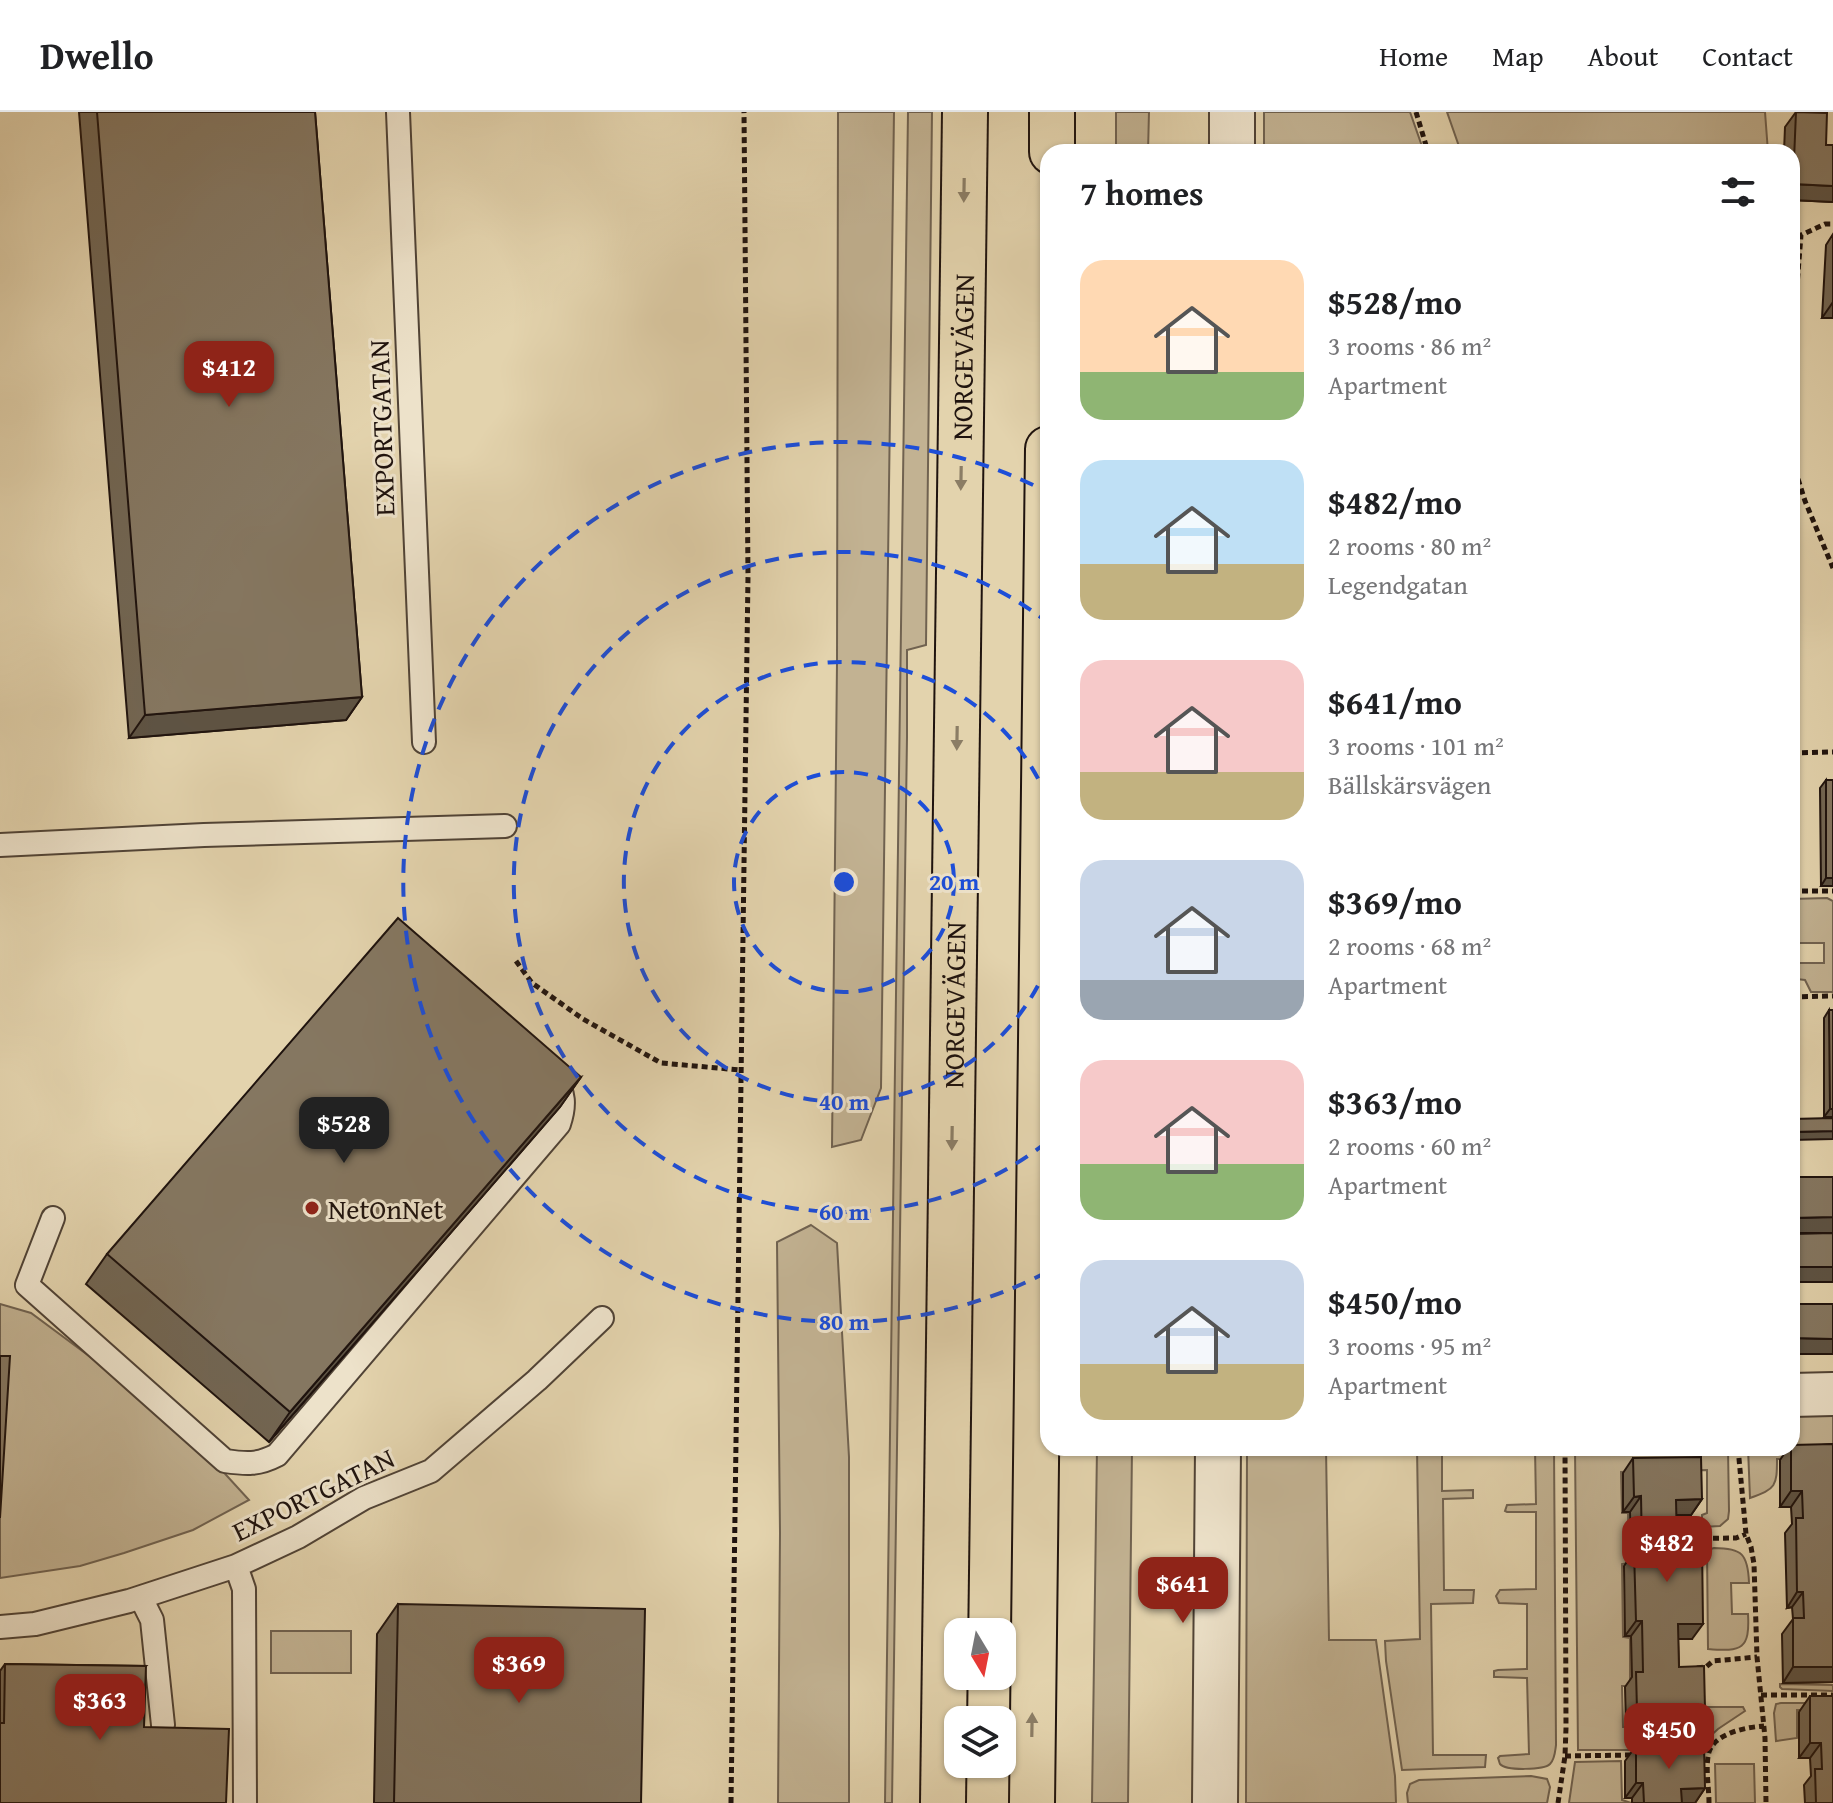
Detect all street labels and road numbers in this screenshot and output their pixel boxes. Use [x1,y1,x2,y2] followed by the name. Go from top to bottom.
[940,274,983,441] street label: NORGEVÄGEN
[357,339,405,517] street label: EXPORTGATAN
[932,922,975,1089] street label: NORGEVÄGEN
[225,1437,401,1551] street label: EXPORTGATAN

